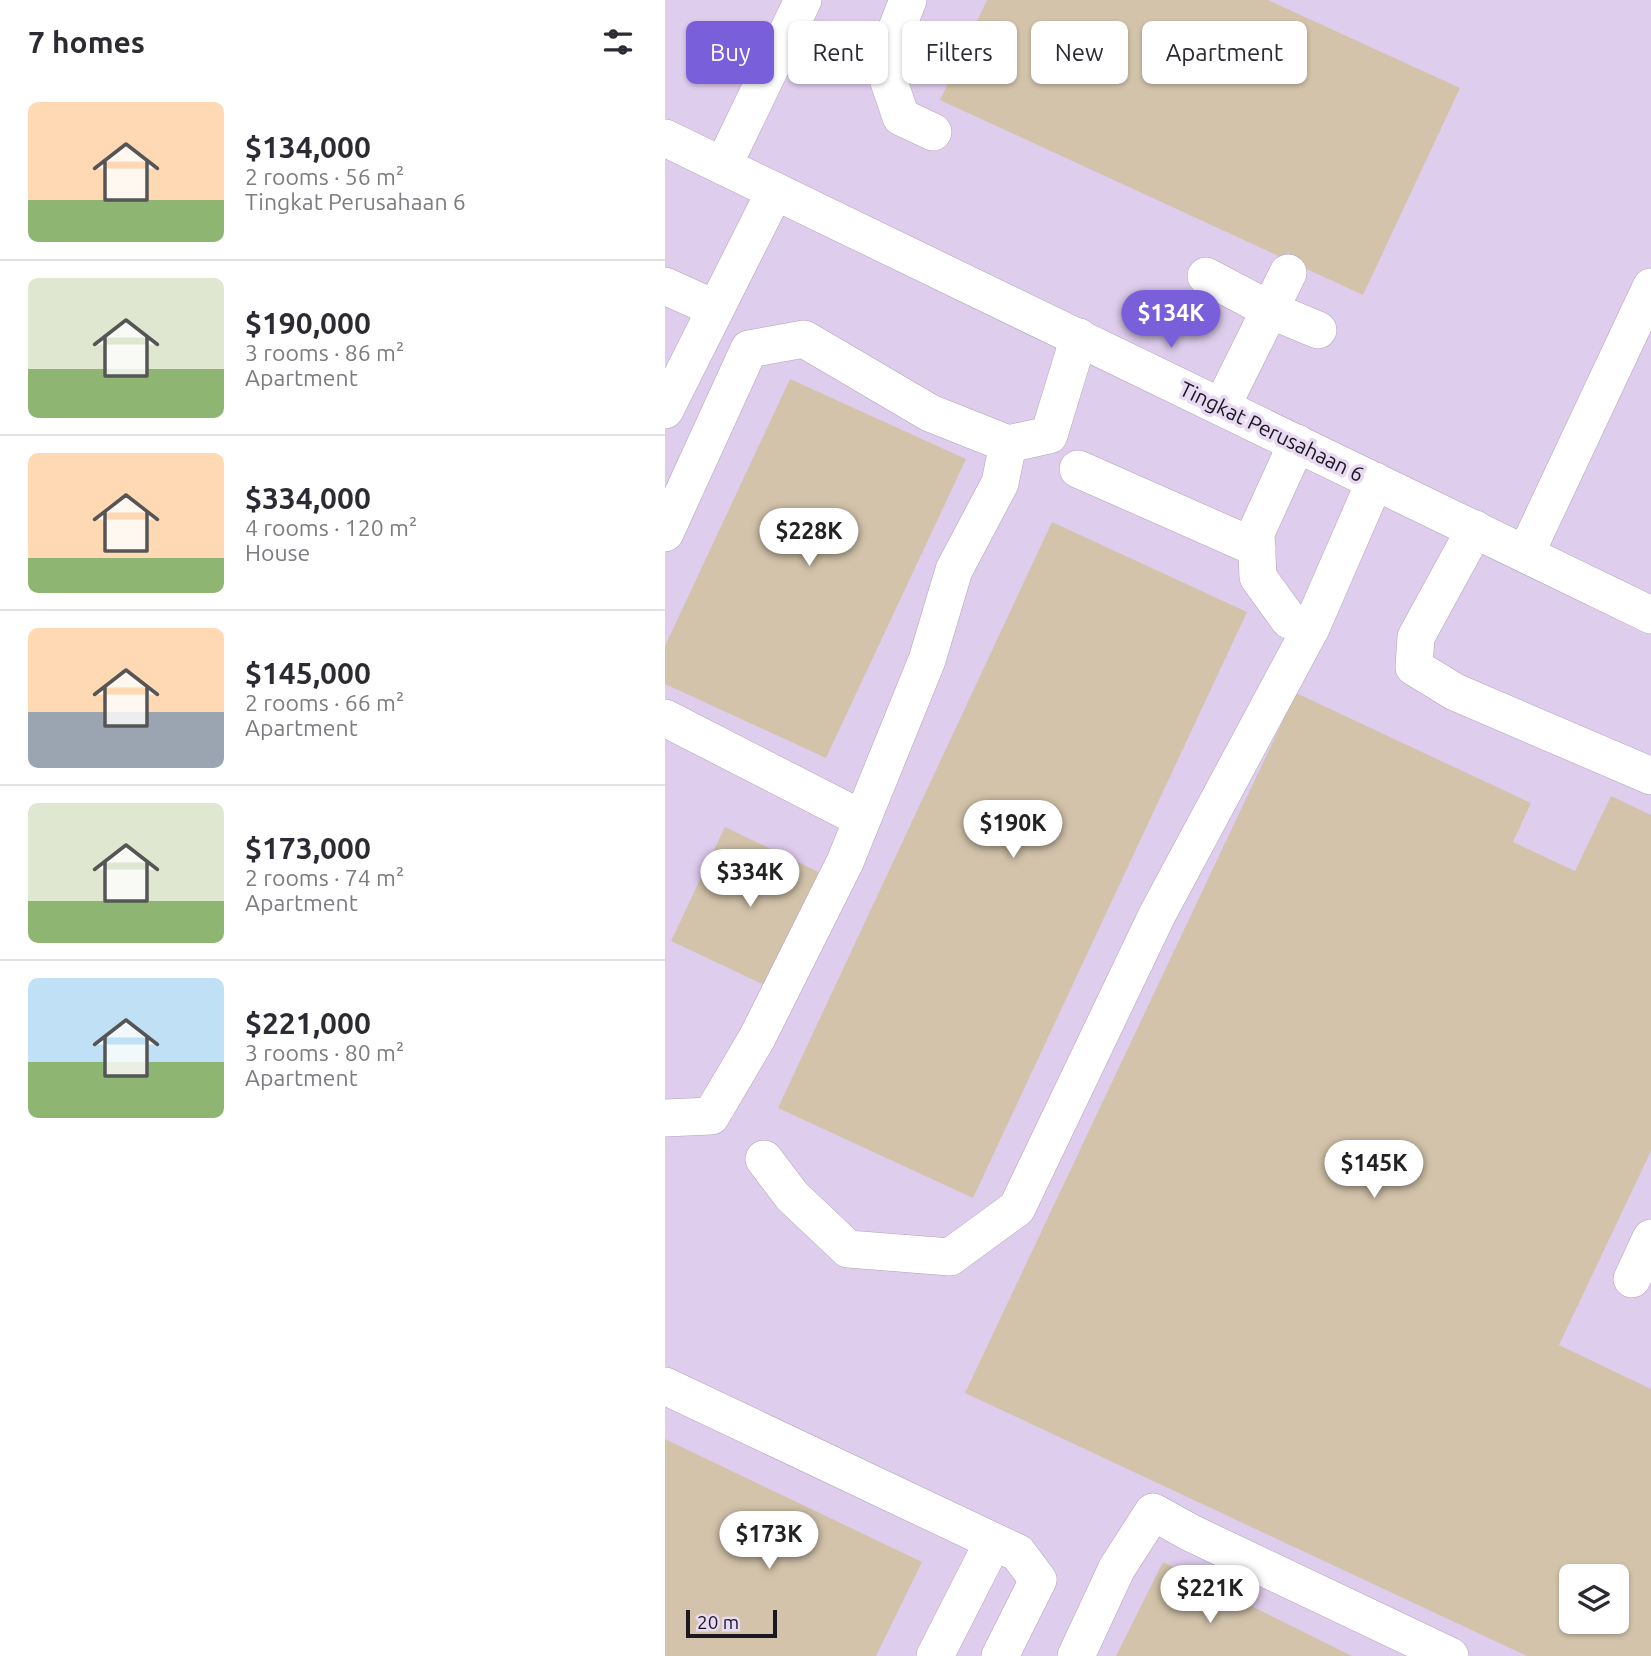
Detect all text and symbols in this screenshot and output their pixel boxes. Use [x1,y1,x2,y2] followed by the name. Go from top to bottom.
[686,21,774,84] chip: Buy
[788,21,888,84] chip: Rent
[902,21,1017,84] chip: Filters
[1031,21,1128,84] chip: New
[1142,21,1307,84] chip: Apartment
[599,23,637,61] icon: filters
[28,25,145,59] text: 7 homes
[84,130,168,214] icon: home
[245,130,371,164] text: $134,000
[245,164,404,189] text: 2 rooms · 56 m²
[245,189,466,214] text: Tingkat Perusahaan 6
[1122,290,1220,350] pin: $134K
[1137,300,1205,325] text: $134K
[84,306,168,390] icon: home
[245,306,371,340] text: $190,000
[245,340,404,365] text: 3 rooms · 86 m²
[245,365,358,390] text: Apartment
[1176,376,1368,486] street label: Tingkat Perusahaan 6
[84,481,168,565] icon: home
[245,481,371,515] text: $334,000
[760,508,858,568] pin: $228K
[245,515,417,540] text: 4 rooms · 120 m²
[775,518,843,543] text: $228K
[245,540,310,565] text: House
[84,656,168,740] icon: home
[245,656,371,690] text: $145,000
[245,690,404,715] text: 2 rooms · 66 m²
[245,715,358,740] text: Apartment
[964,800,1062,860] pin: $190K
[979,810,1047,835] text: $190K
[84,831,168,915] icon: home
[245,831,371,865] text: $173,000
[701,850,799,909] pin: $334K
[716,859,784,884] text: $334K
[245,865,404,890] text: 2 rooms · 74 m²
[245,890,358,915] text: Apartment
[84,1006,168,1090] icon: home
[245,1006,371,1040] text: $221,000
[245,1040,404,1065] text: 3 rooms · 80 m²
[245,1065,358,1090] text: Apartment
[1325,1140,1423,1200] pin: $145K
[1340,1150,1408,1175] text: $145K
[720,1512,818,1571] pin: $173K
[735,1521,803,1546] text: $173K
[1559,1564,1629,1634] map controls
[1559,1564,1629,1634] button: layers
[1161,1566,1259,1625] pin: $221K
[1176,1575,1244,1600] text: $221K
[686,1607,777,1639] scale bar
[697,1611,739,1633] text: 20 m

